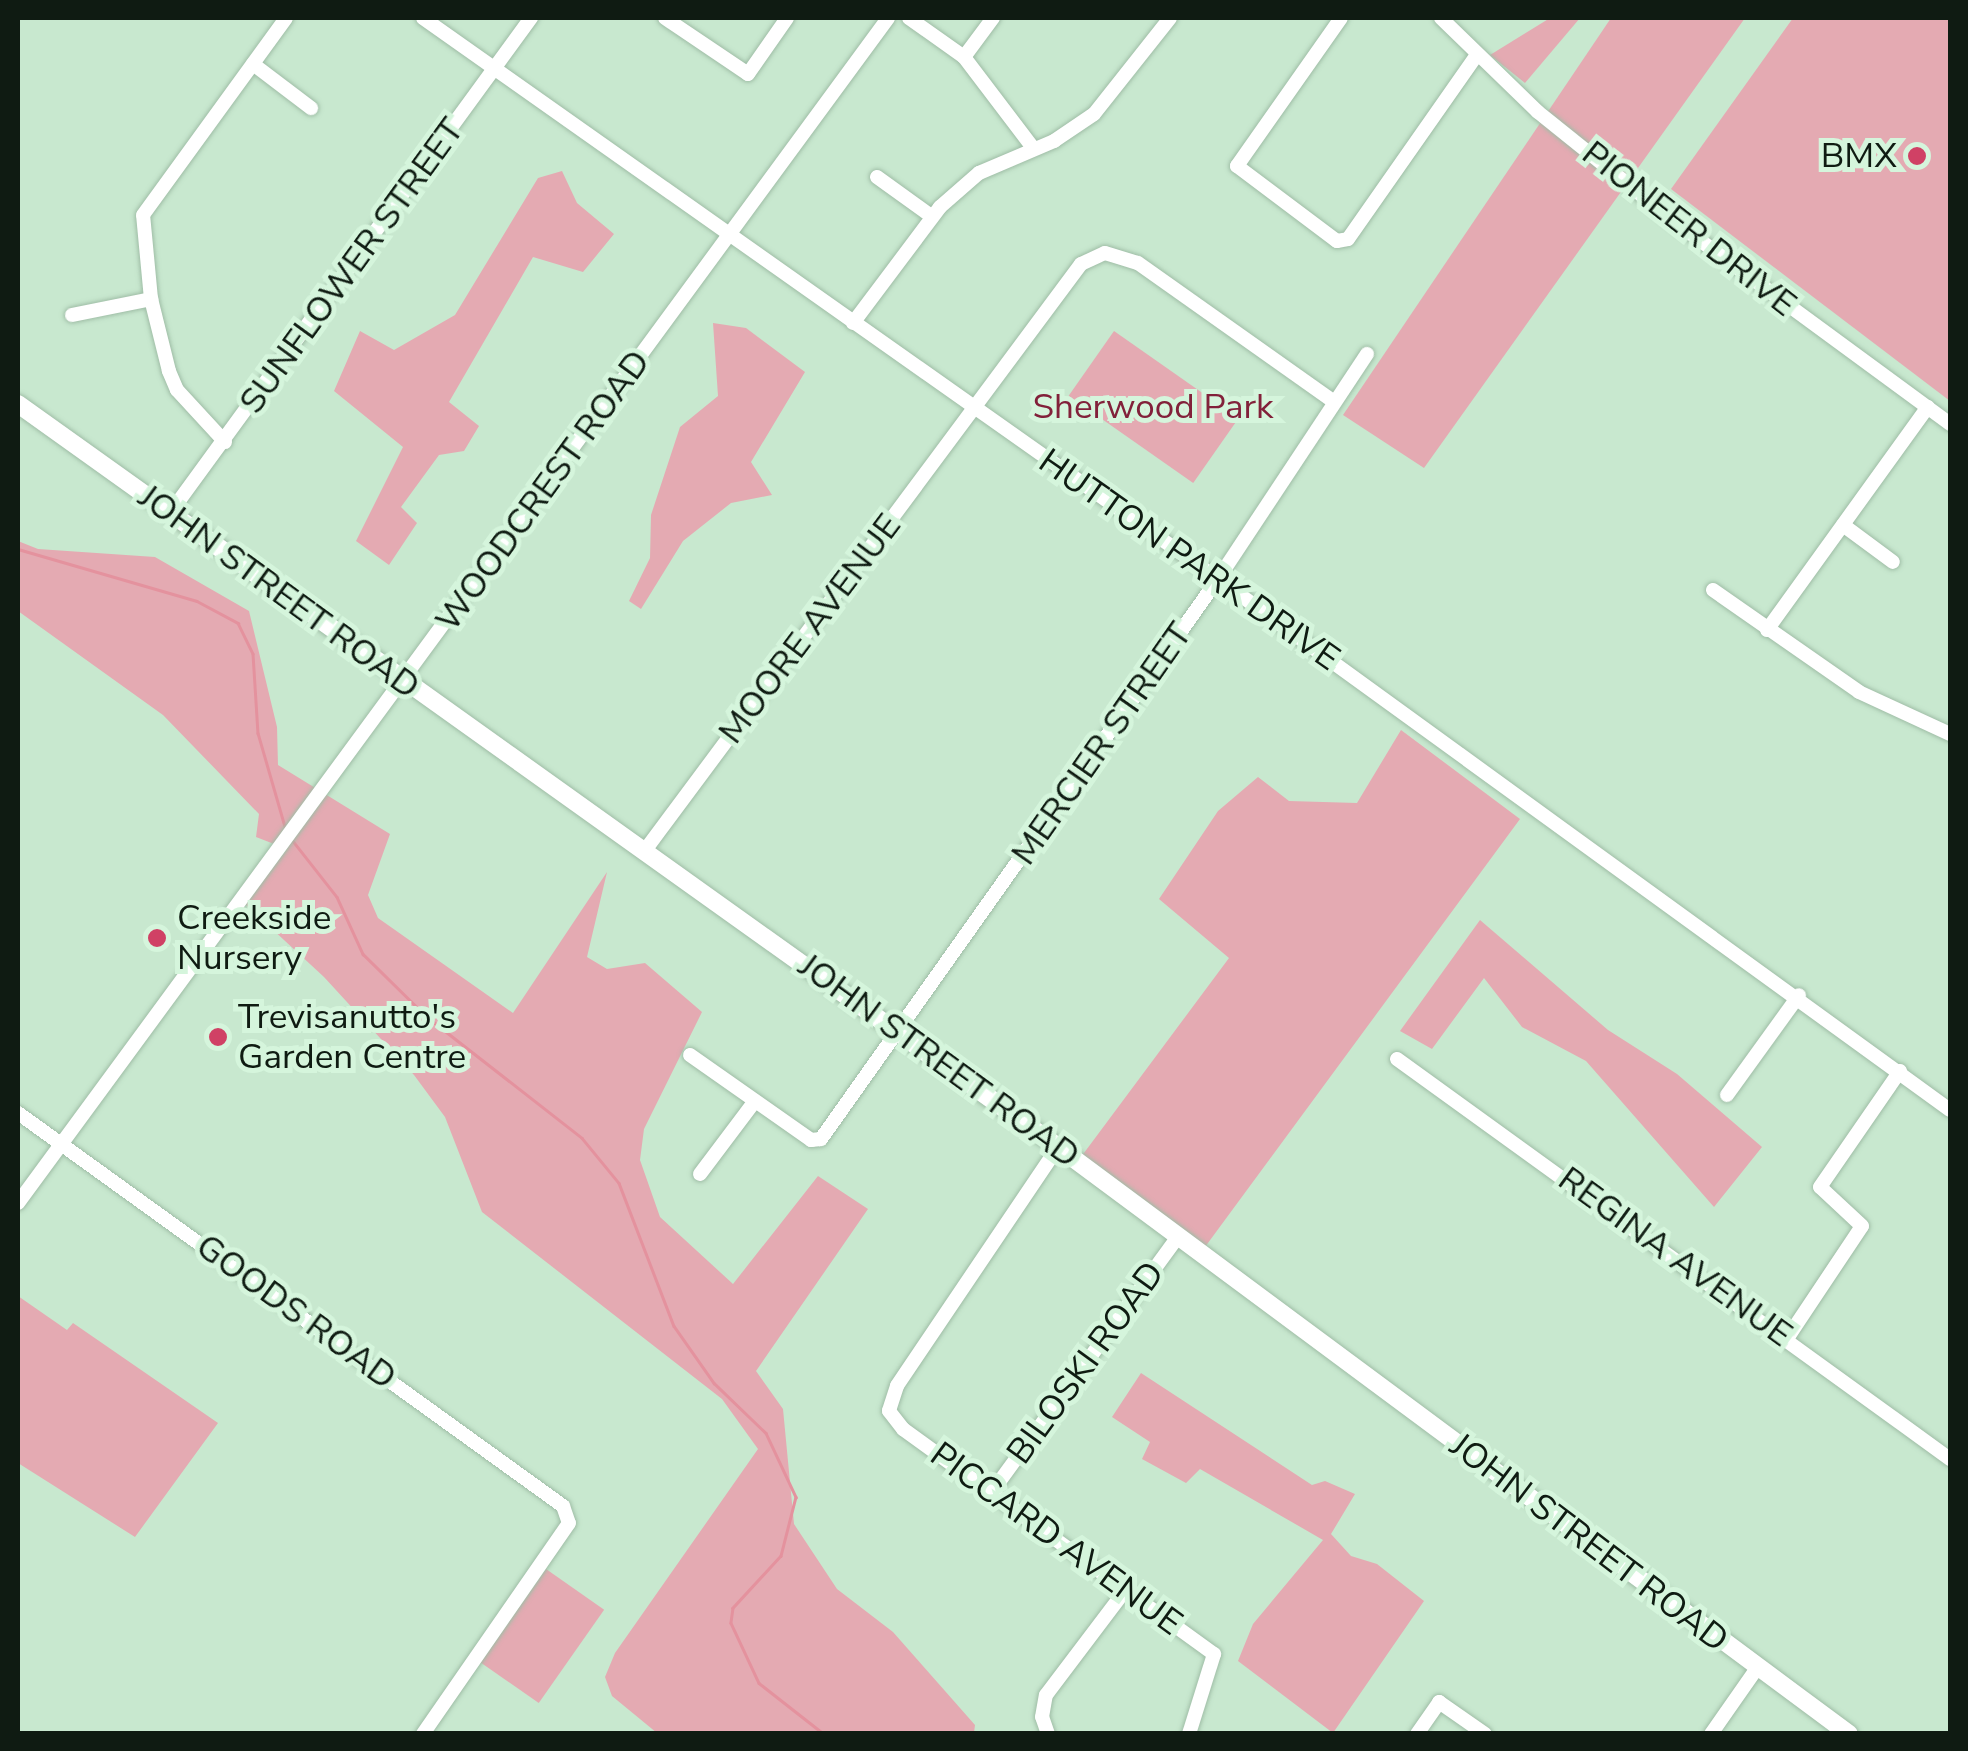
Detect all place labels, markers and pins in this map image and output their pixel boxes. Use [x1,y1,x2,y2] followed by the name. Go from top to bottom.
[1821,135,1897,177] place label: BMX
[1906,145,1928,167] marker: BMX
[177,897,331,979] place label: Creekside Nursery
[146,927,168,949] marker: Creekside Nursery
[238,996,466,1078] place label: Trevisanutto's Garden Centre
[207,1026,229,1048] marker: Trevisanutto's Garden Centre

